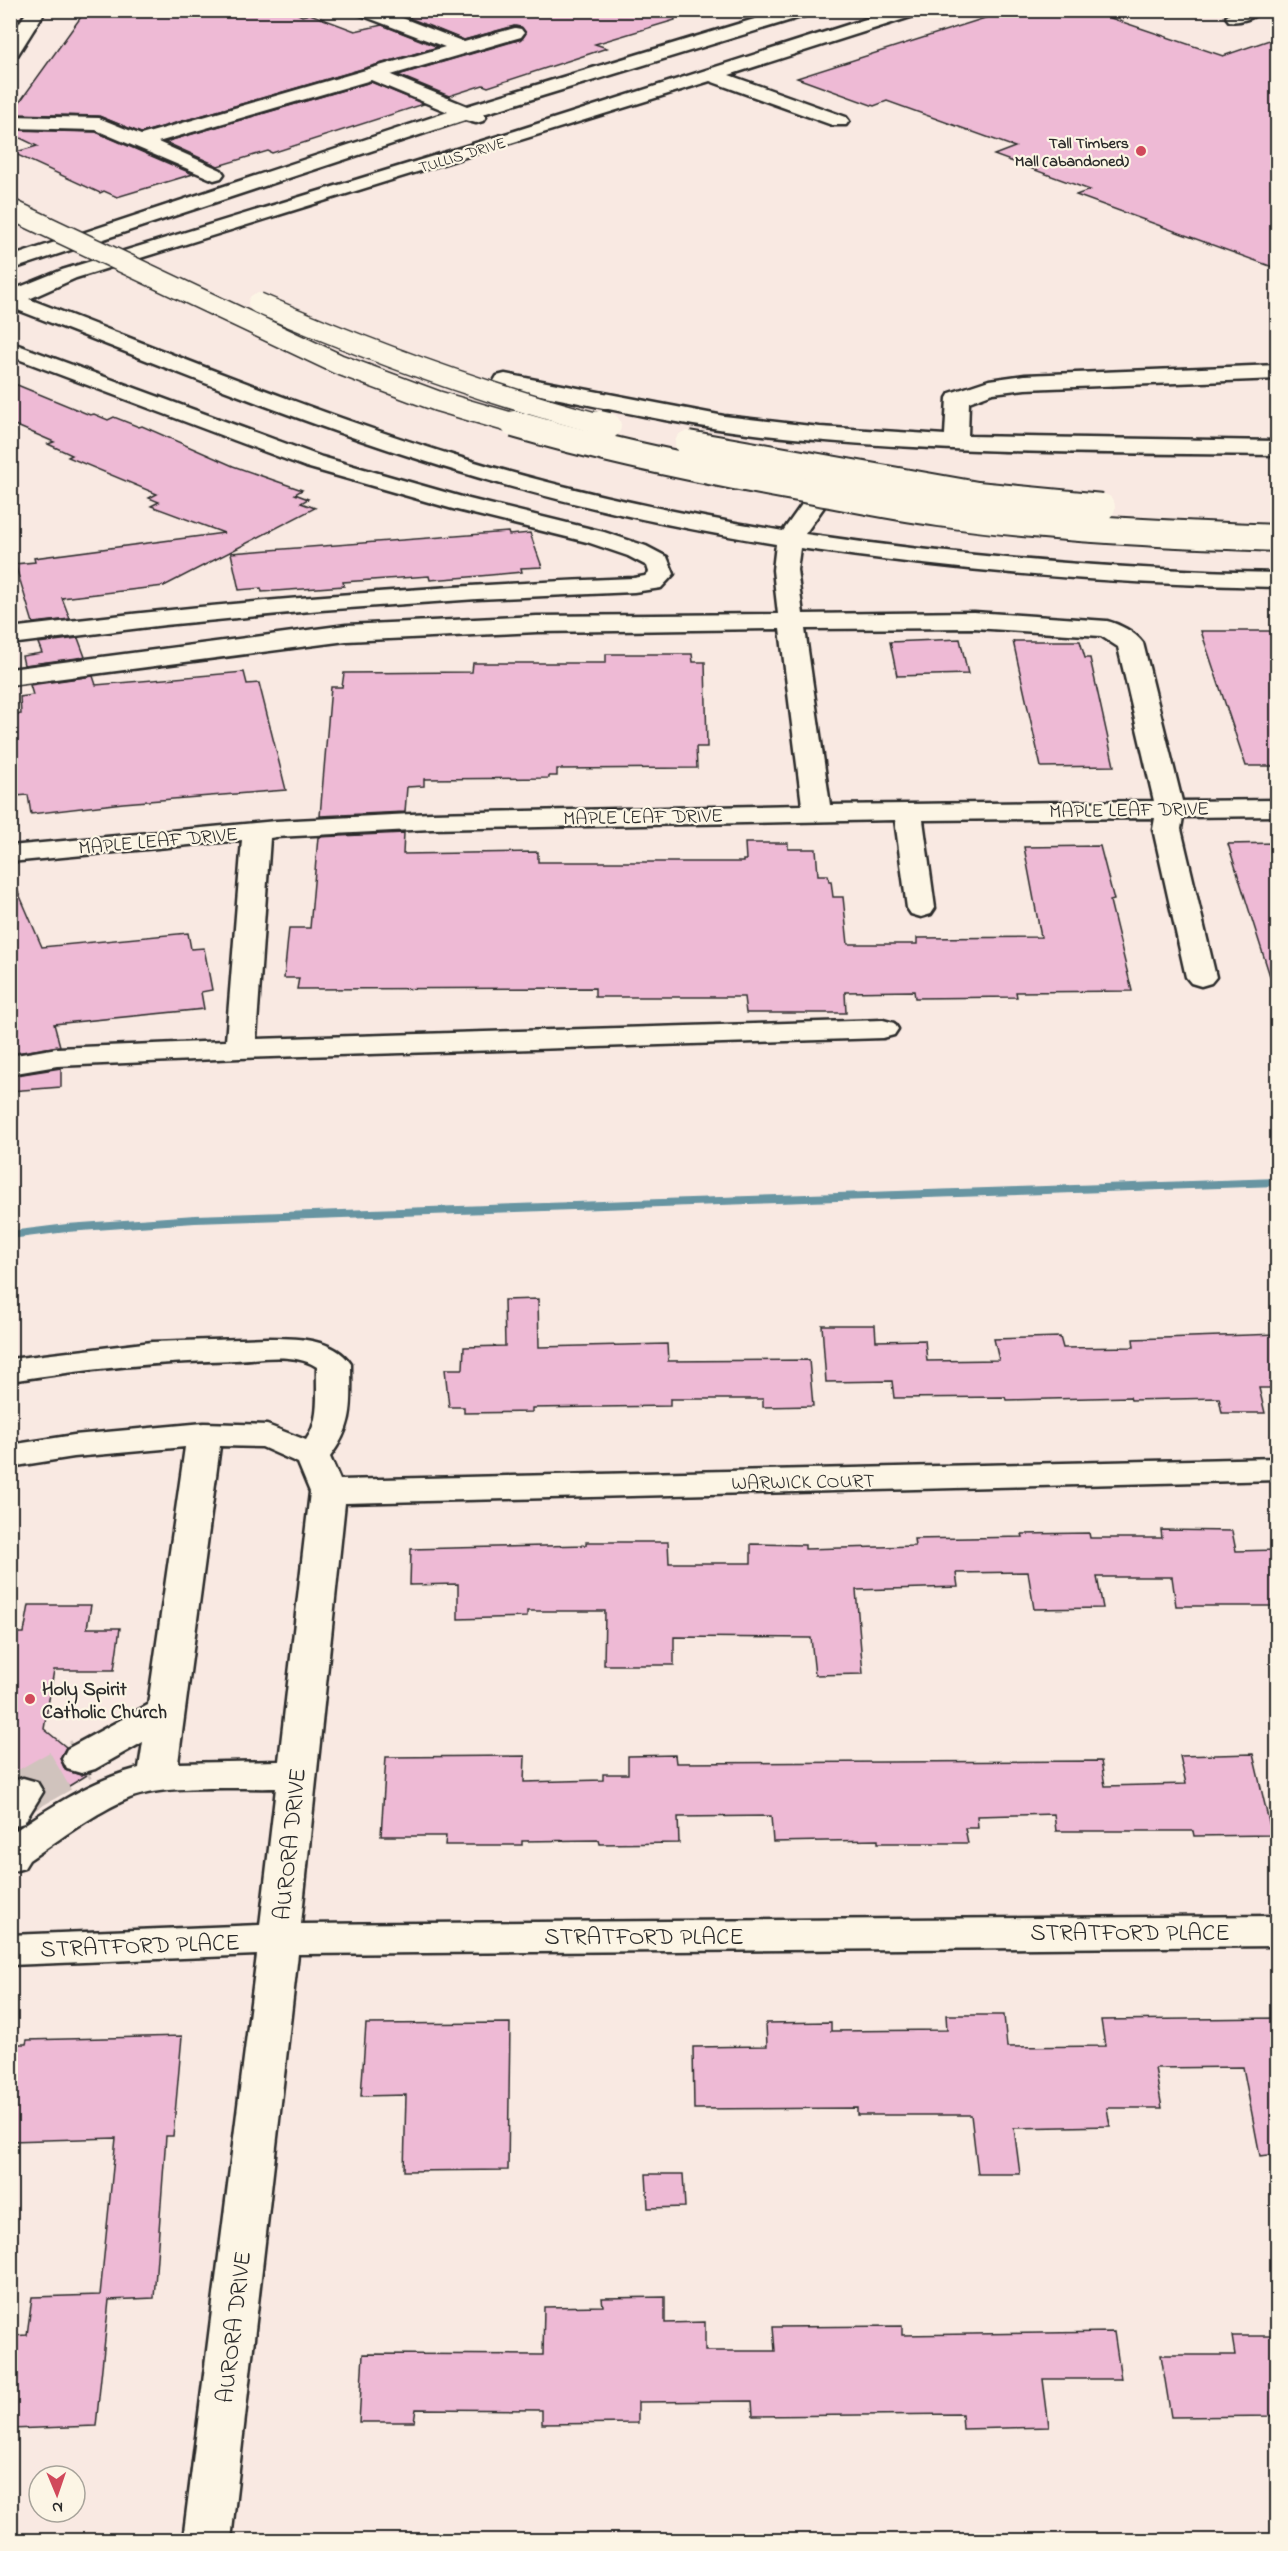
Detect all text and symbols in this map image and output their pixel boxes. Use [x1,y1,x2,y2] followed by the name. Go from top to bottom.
[416,131,509,181] street label: TULLIS DRIVE
[1015,132,1129,174] place label: Tall Timbers Mall (abandoned)
[1134,144,1148,158] marker: Tall Timbers Mall (abandoned)
[1049,796,1209,827] street label: MAPLE LEAF DRIVE
[563,803,723,834] street label: MAPLE LEAF DRIVE
[77,821,239,864] street label: MAPLE LEAF DRIVE
[731,1468,875,1499] street label: WARWICK COURT
[42,1676,167,1728] place label: Holy Spirit Catholic Church
[23,1692,37,1706] marker: Holy Spirit Catholic Church
[266,1766,317,1922] street label: AURORA DRIVE
[1030,1917,1230,1952] street label: STRATFORD PLACE
[544,1921,744,1956] street label: STRATFORD PLACE
[40,1927,240,1968] street label: STRATFORD PLACE
[209,2249,262,2405] street label: AURORA DRIVE
[27,2464,87,2524] north arrow
[51,2495,63,2519] text: N

